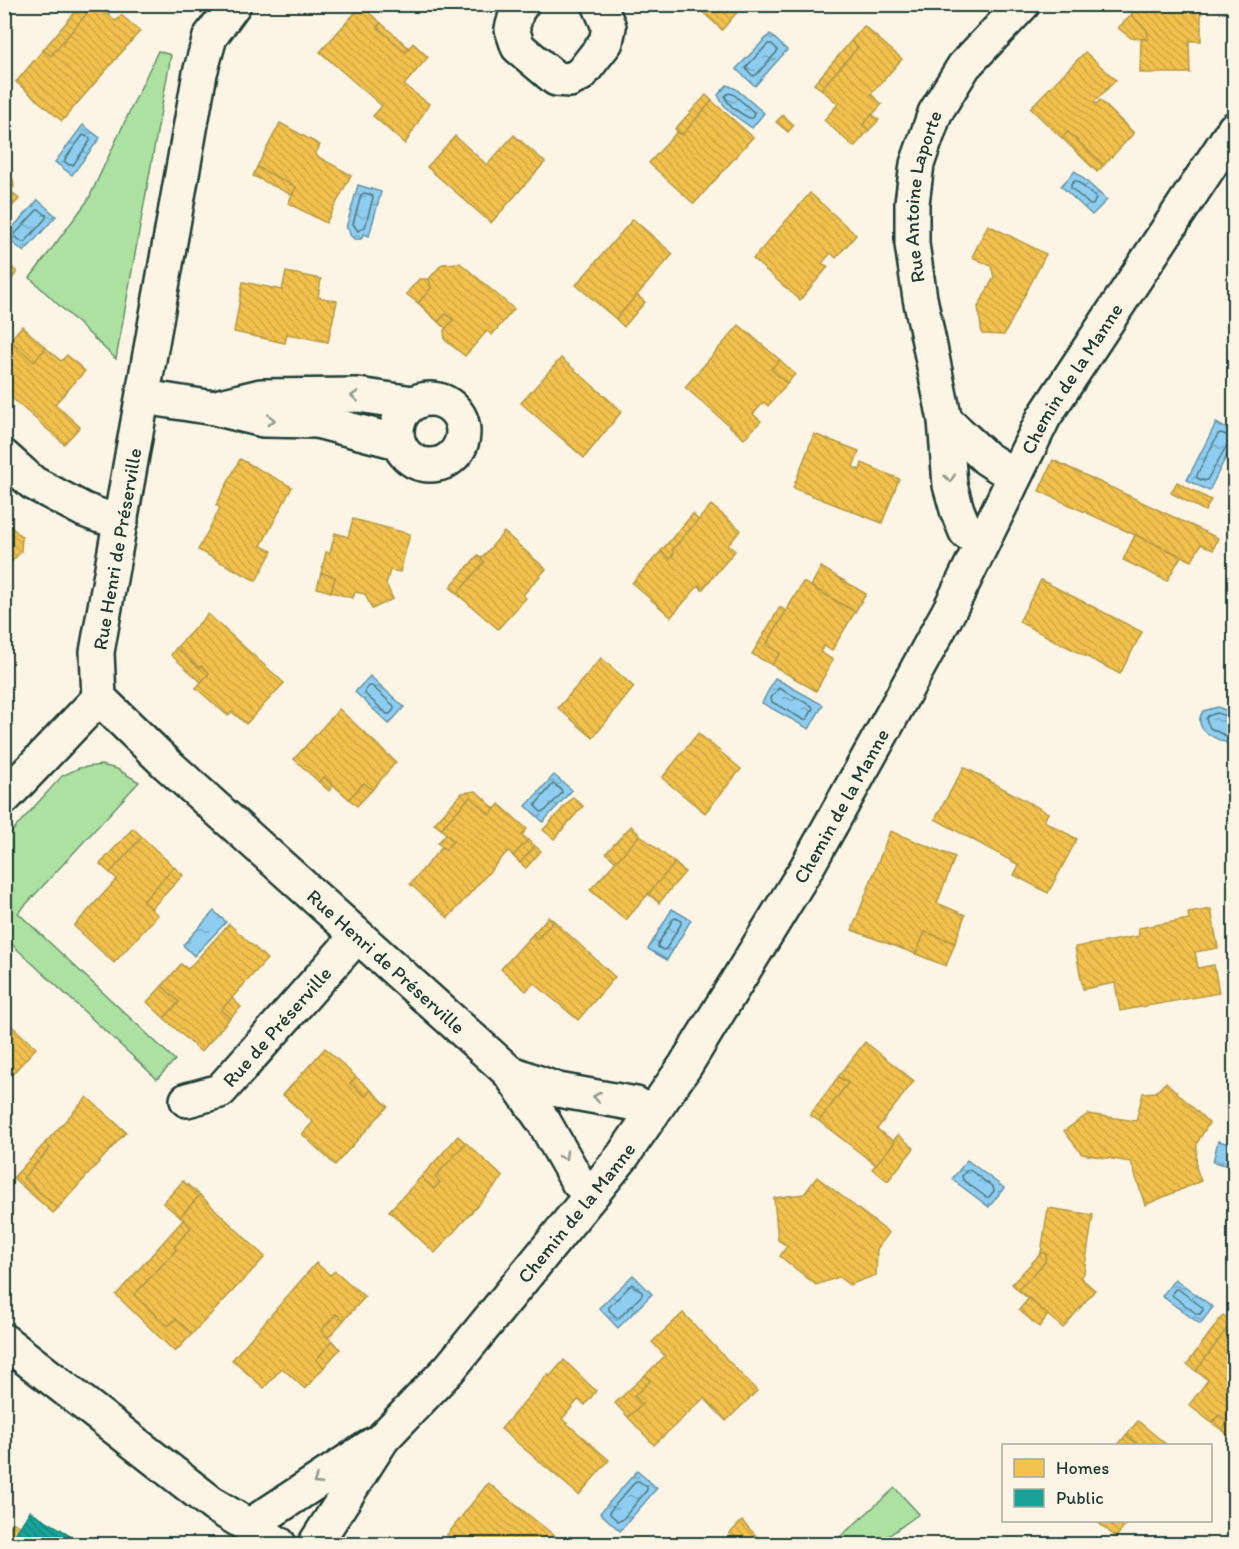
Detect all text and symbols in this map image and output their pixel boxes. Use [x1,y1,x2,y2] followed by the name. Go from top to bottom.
[900,107,947,284] street label: Rue Antoine Laporte
[1016,299,1128,458] street label: Chemin de la Manne
[350,390,359,402] one-way arrow
[267,414,276,427] one-way arrow
[87,446,147,652] street label: Rue Henri de Préserville
[943,474,956,483] one-way arrow
[788,724,894,888] street label: Chemin de la Manne
[302,884,470,1039] street label: Rue Henri de Préserville
[217,962,336,1092] street label: Rue de Préserville
[592,1091,602,1103] one-way arrow
[512,1138,640,1288] street label: Chemin de la Manne
[557,1150,568,1160] one-way arrow
[1002,1444,1212,1522] legend
[1056,1457,1109,1479] text: Homes
[313,1474,324,1485] one-way arrow
[1056,1487,1104,1509] text: Public

